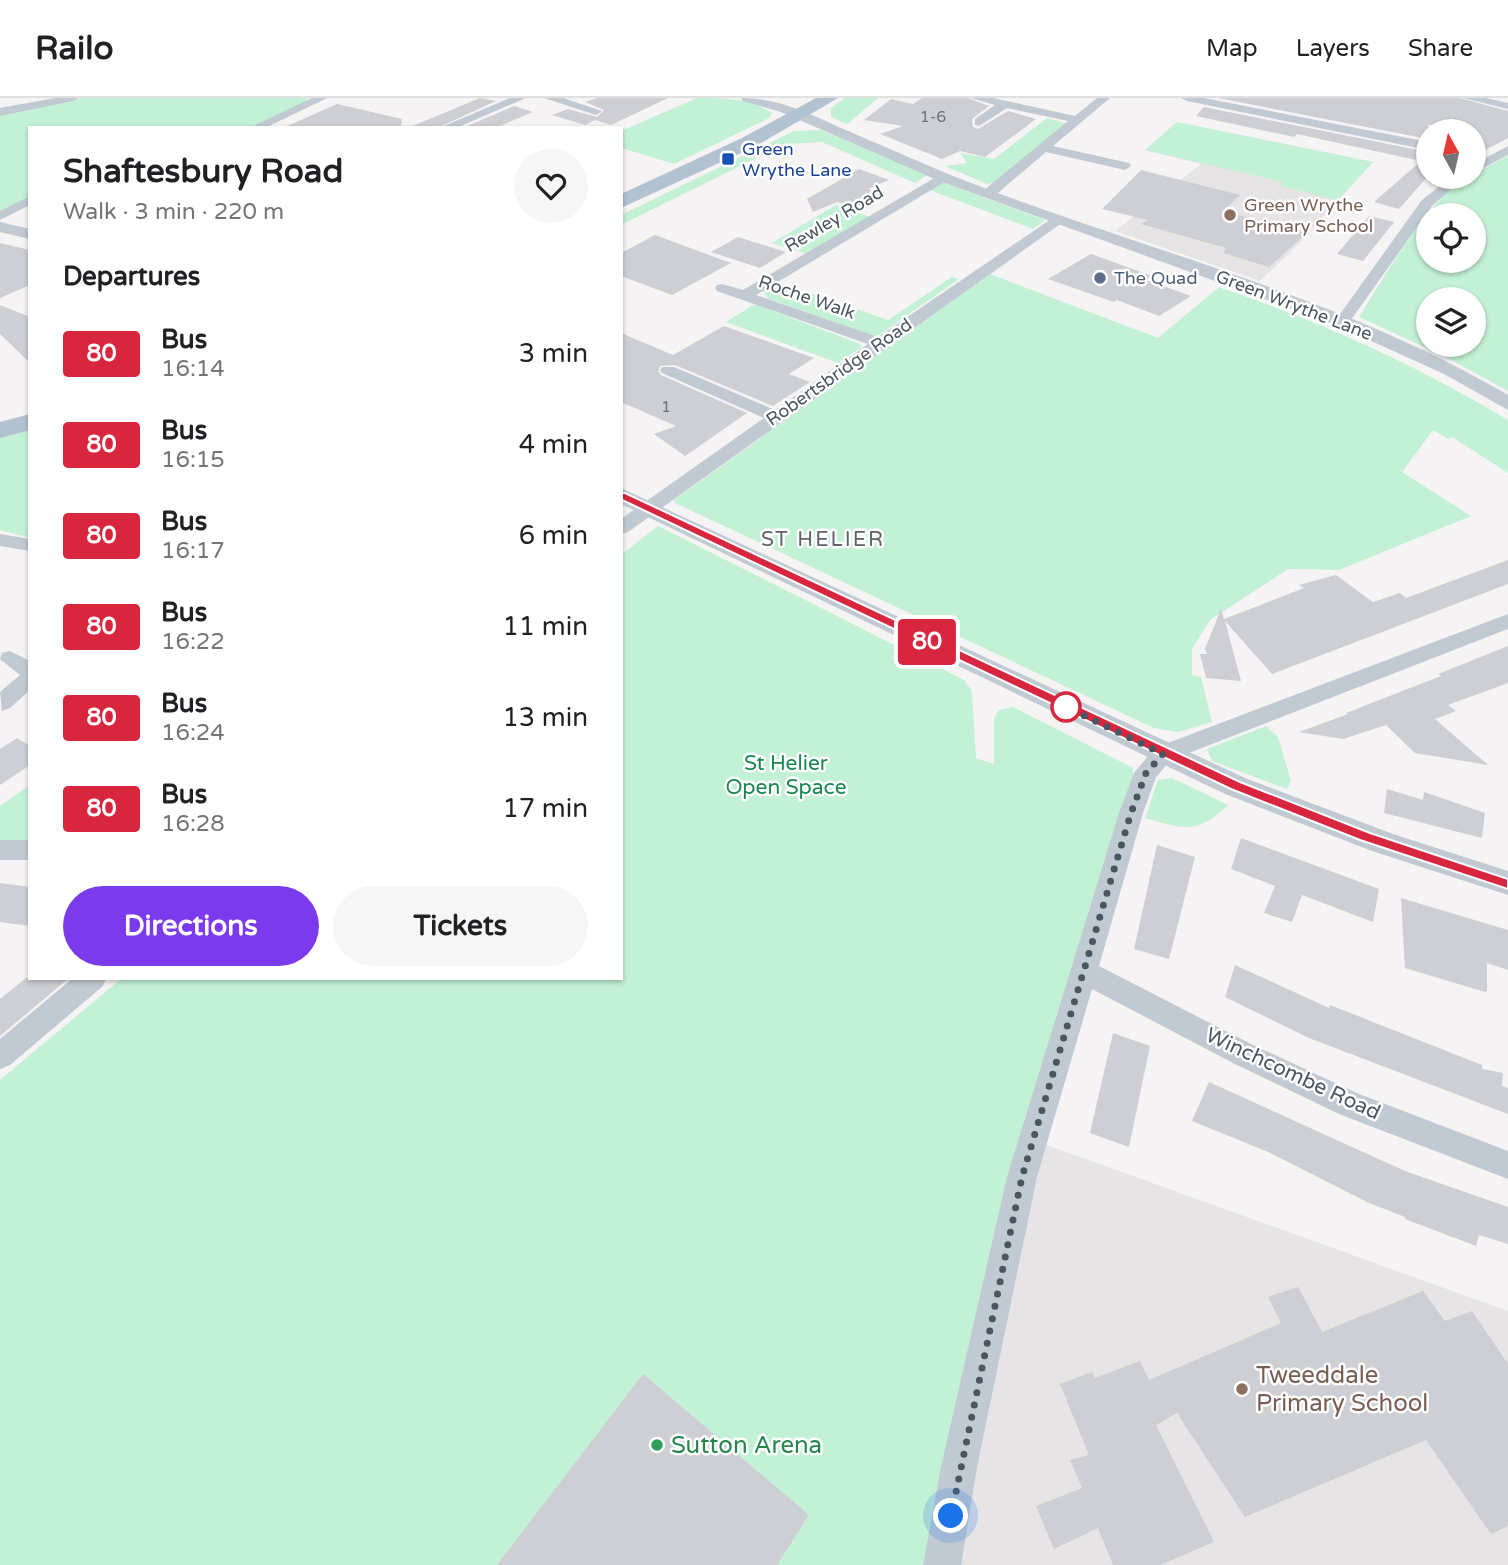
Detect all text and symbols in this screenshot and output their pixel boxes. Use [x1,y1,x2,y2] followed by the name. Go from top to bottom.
[35,29,114,68] text: Railo
[1206,34,1258,63] text: Map
[1296,34,1370,63] text: Layers
[1408,34,1473,63] text: Share
[920,107,946,127] house number: 1-6
[1416,119,1486,189] north arrow
[1416,119,1486,357] map controls
[742,138,851,181] place label: Green Wrythe Lane
[514,149,588,223] button: heart
[720,151,736,167] marker: Green Wrythe Lane
[63,152,343,191] text: Shaftesbury Road
[781,181,887,257] street label: Rewley Road
[1244,194,1373,237] place label: Green Wrythe Primary School
[63,198,284,226] text: Walk · 3 min · 220 m
[1416,203,1486,273] button: locate
[1222,207,1238,223] marker: Green Wrythe Primary School
[63,261,200,292] text: Departures
[1213,265,1375,345] street label: Green Wrythe Lane
[1114,267,1198,289] place label: The Quad
[756,270,859,324] street label: Roche Walk
[1092,270,1108,286] marker: The Quad
[1416,287,1486,357] button: layers
[762,313,916,431] street label: Robertsbridge Road
[161,324,207,355] text: Bus
[519,338,588,369] text: 3 min
[86,339,117,368] text: 80
[161,355,225,383] text: 16:14
[661,397,671,417] house number: 1
[161,415,207,446] text: Bus
[519,429,588,460] text: 4 min
[86,430,117,459] text: 80
[161,446,225,474] text: 16:15
[161,506,207,537] text: Bus
[519,520,588,551] text: 6 min
[86,521,117,550] text: 80
[761,527,885,552] district label: ST HELIER
[161,537,225,565] text: 16:17
[161,597,207,628] text: Bus
[502,611,588,642] text: 11 min
[86,612,117,641] text: 80
[895,619,958,665] line badge: 80
[912,627,942,656] text: 80
[161,628,225,656] text: 16:22
[161,688,207,719] text: Bus
[1051,692,1081,722] unlabelled marker
[502,702,588,733] text: 13 min
[86,703,117,732] text: 80
[161,719,225,747] text: 16:24
[725,751,847,800] park label: St Helier Open Space
[161,779,207,810] text: Bus
[502,793,588,824] text: 17 min
[86,794,117,823] text: 80
[161,810,225,838] text: 16:28
[63,886,319,966] button: Directions
[333,886,588,966] button: Tickets
[1202,1023,1384,1125] street label: Winchcombe Road
[1256,1361,1428,1418] place label: Tweeddale Primary School
[1234,1381,1250,1397] marker: Tweeddale Primary School
[671,1431,822,1460] place label: Sutton Arena
[649,1437,665,1453] marker: Sutton Arena
[933,1498,968,1533] your location

